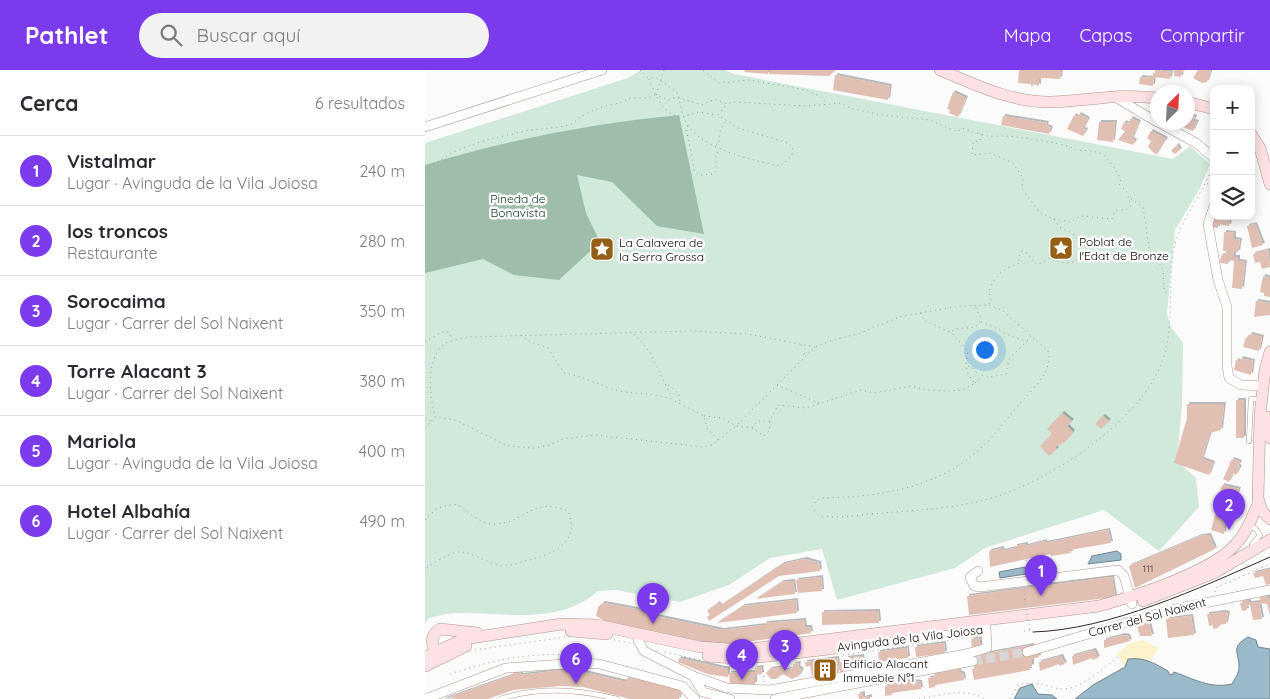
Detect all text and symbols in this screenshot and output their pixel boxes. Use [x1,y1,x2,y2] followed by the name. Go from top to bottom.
[139,13,489,58] search box
[25,20,109,50] text: Pathlet
[157,21,185,49] icon: search
[197,23,300,47] text: Buscar aquí
[1004,24,1051,47] text: Mapa
[1079,24,1132,47] text: Capas
[1160,24,1245,47] text: Compartir
[1150,85,1195,130] north arrow
[1210,85,1255,220] map controls
[1210,85,1255,130] button: +
[20,90,78,116] text: Cerca
[315,93,405,113] text: 6 resultados
[1210,130,1255,175] button: −
[67,149,156,173] text: Vistalmar
[33,161,39,181] text: 1
[359,161,405,181] text: 240 m
[67,173,318,193] text: Lugar · Avinguda de la Vila Joiosa
[1210,175,1255,220] button: layers
[490,191,546,220] park label: Pineda de Bonavista
[67,219,168,243] text: los troncos
[31,231,41,251] text: 2
[359,231,405,251] text: 280 m
[1079,234,1169,263] place label: Poblat de l'Edat de Bronze
[619,235,704,264] place label: La Calavera de la Serra Grossa
[1048,235,1074,261] place icon: Poblat de l'Edat de Bronze
[589,236,615,262] place icon: La Calavera de la Serra Grossa
[67,243,158,263] text: Restaurante
[67,289,166,313] text: Sorocaima
[32,301,40,321] text: 3
[359,301,405,321] text: 350 m
[67,313,283,333] text: Lugar · Carrer del Sol Naixent
[972,337,998,363] your location
[67,359,207,383] text: Torre Alacant 3
[31,371,41,391] text: 4
[359,371,405,391] text: 380 m
[67,383,283,403] text: Lugar · Carrer del Sol Naixent
[67,429,136,453] text: Mariola
[31,441,41,461] text: 5
[359,441,405,461] text: 400 m
[67,453,318,473] text: Lugar · Avinguda de la Vila Joiosa
[1213,489,1245,530] pin: 2
[67,499,191,523] text: Hotel Albahía
[32,511,40,531] text: 6
[359,511,405,531] text: 490 m
[67,523,283,543] text: Lugar · Carrer del Sol Naixent
[1025,555,1057,596] pin: 1
[1142,562,1154,575] house number: 111
[637,583,669,624] pin: 5
[1087,594,1207,640] street label: Carrer del Sol Naixent
[836,622,984,654] street label: Avinguda de la Vila Joiosa
[769,630,801,671] pin: 3
[726,639,758,680] pin: 4
[560,643,592,684] pin: 6
[843,656,928,685] place label: Edificio Alacant Inmueble N°1
[812,657,838,683] building icon: Edificio Alacant Inmueble N°1

